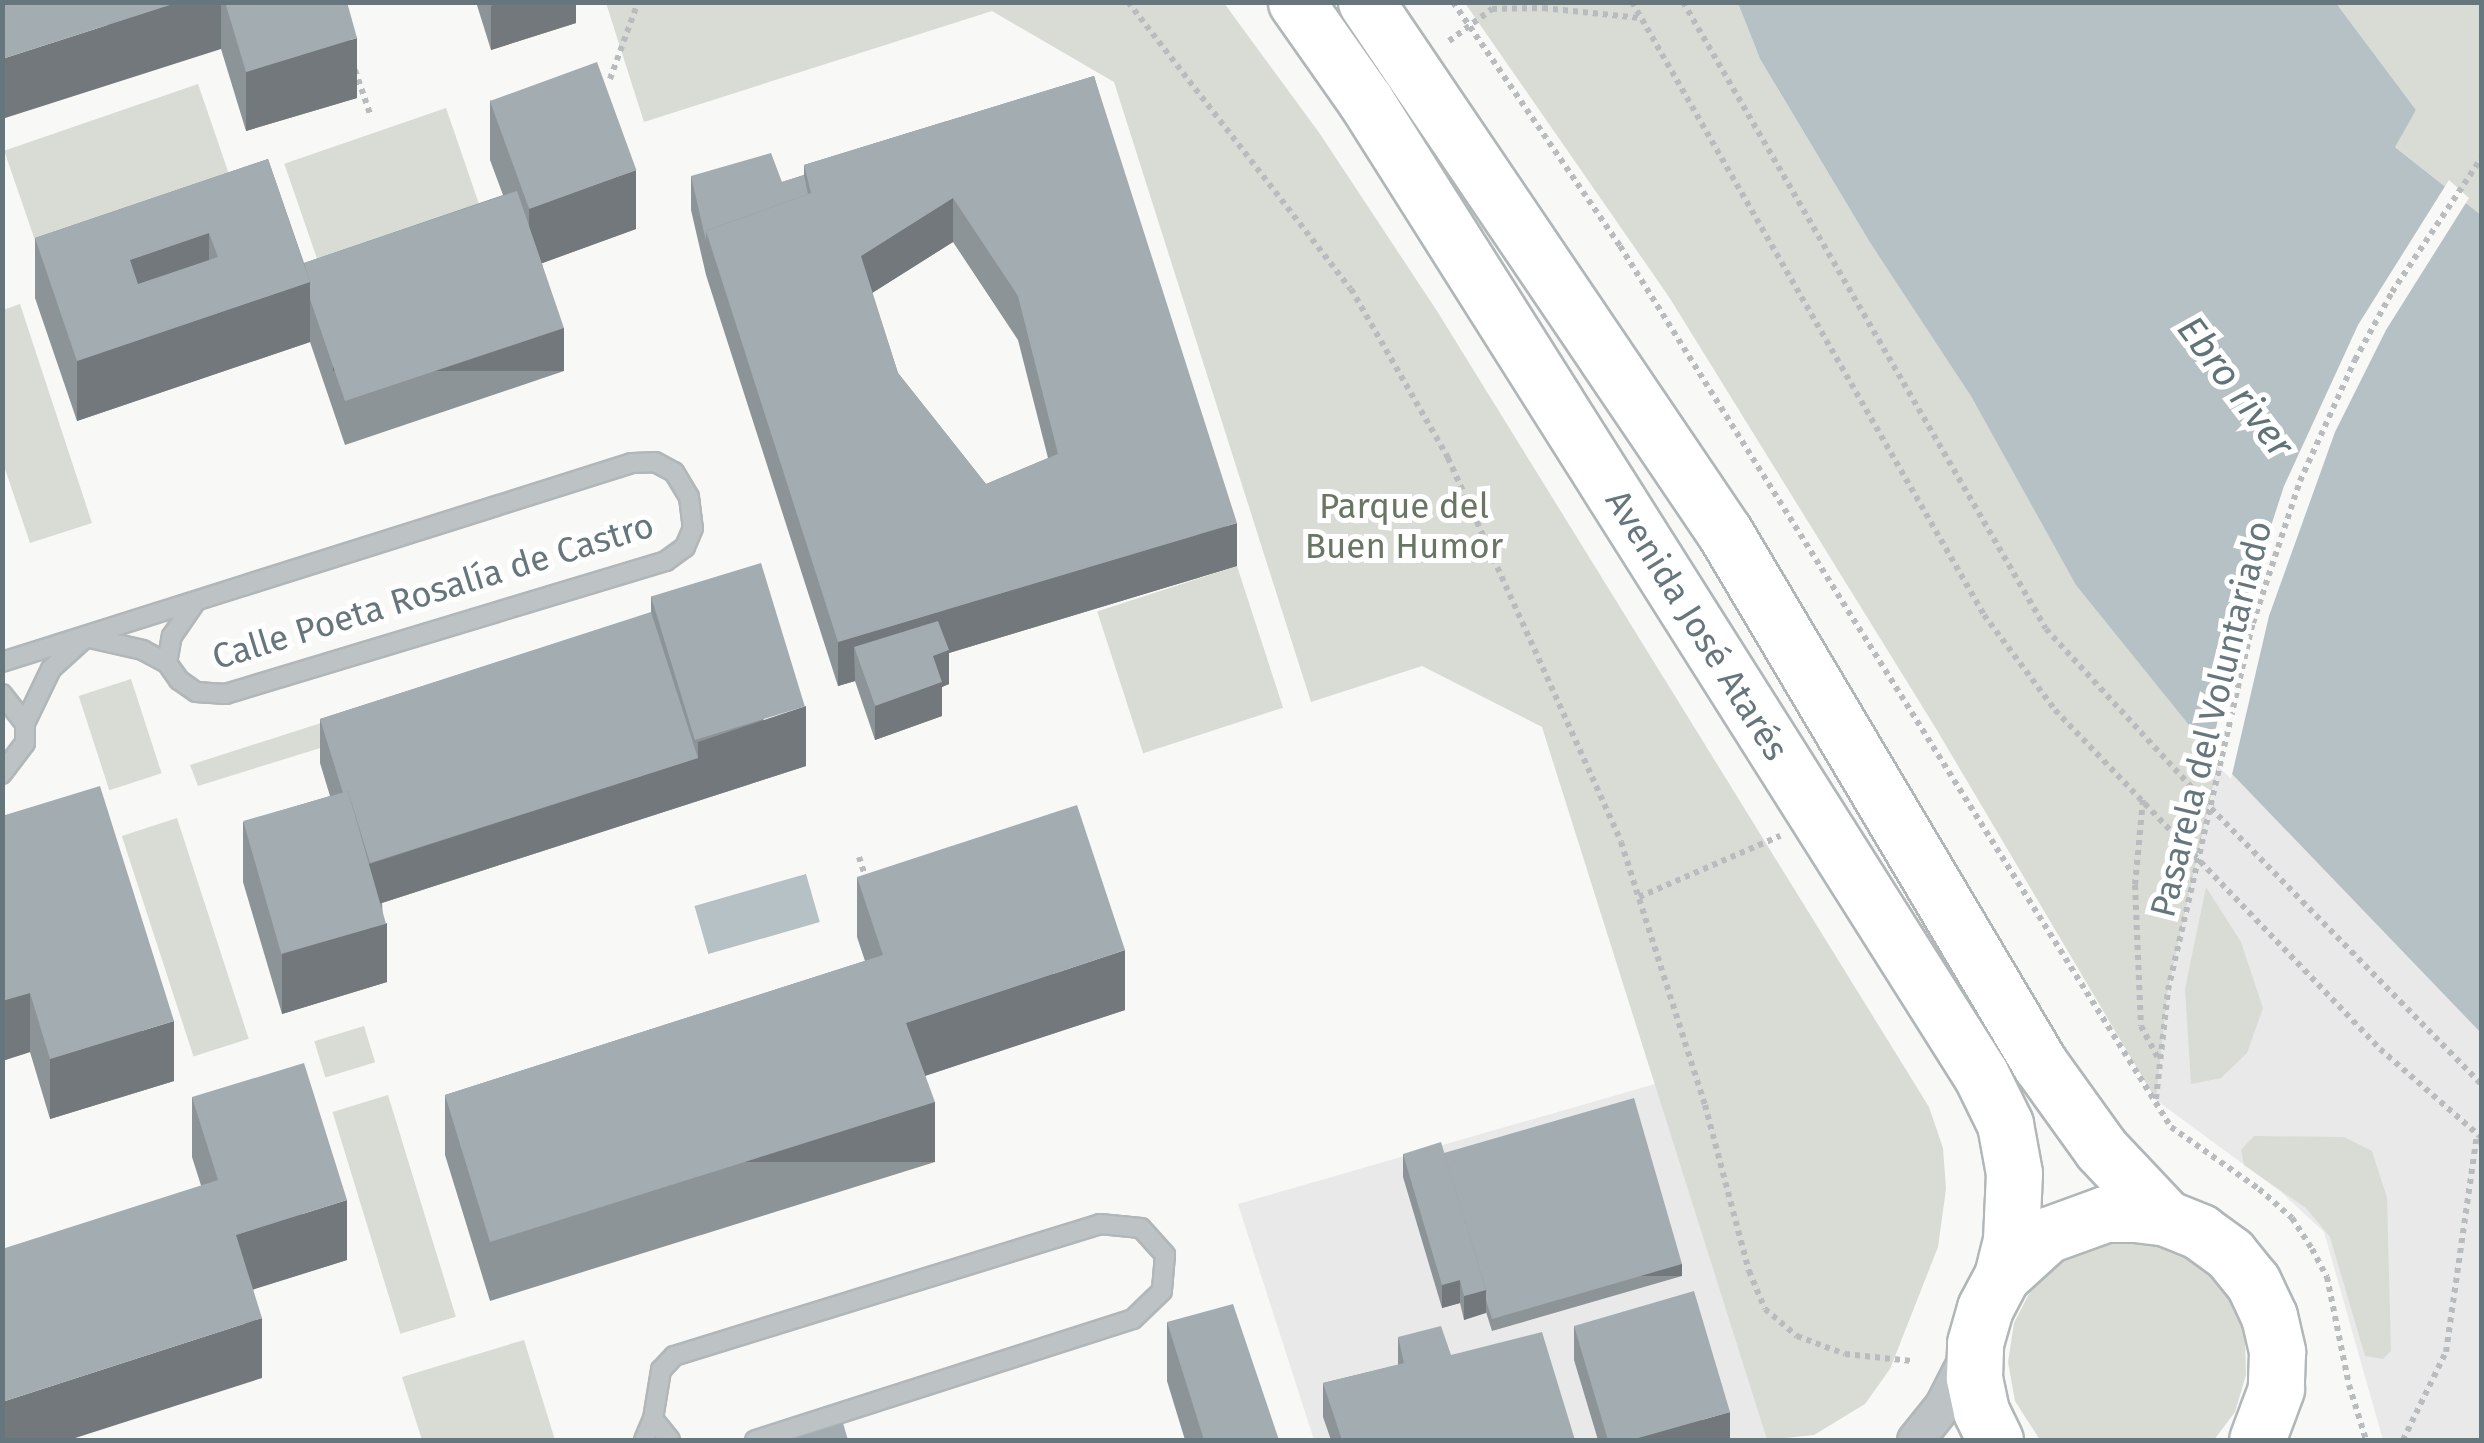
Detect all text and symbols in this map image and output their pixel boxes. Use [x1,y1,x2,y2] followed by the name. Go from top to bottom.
[2167,307,2303,467] water label: Ebro river
[1597,482,1797,768] street label: Avenida José Atarés
[1305,485,1503,567] park label: Parque del Buen Humor
[207,504,659,678] street label: Calle Poeta Rosalía de Castro
[2141,516,2281,922] street label: Pasarela del Voluntariado

